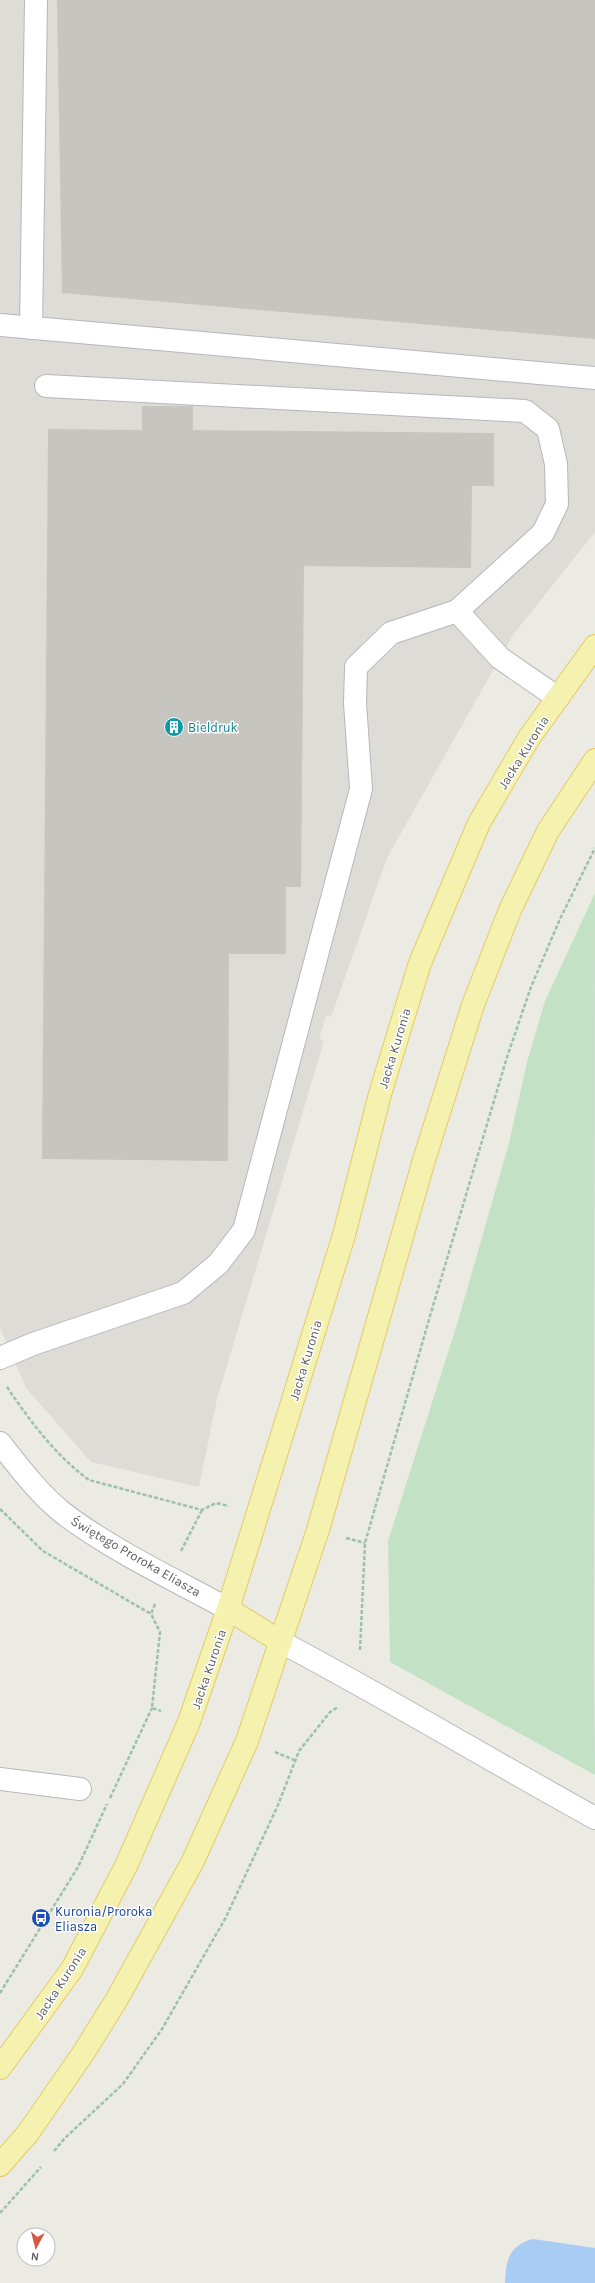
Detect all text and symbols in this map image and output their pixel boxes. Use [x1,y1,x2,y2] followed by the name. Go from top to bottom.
[495,713,552,791] street label: Jacka Kuronia
[163,716,185,738] building icon: Bieldruk
[188,720,238,735] place label: Bieldruk
[375,1006,414,1090] street label: Jacka Kuronia
[286,1318,325,1402] street label: Jacka Kuronia
[68,1512,204,1600] street label: Świętego Proroka Eliasza
[188,1627,229,1711] street label: Jacka Kuronia
[55,1904,152,1934] place label: Kuronia/Proroka Eliasza
[30,1907,52,1929] bus stop icon: Kuronia/Proroka Eliasza
[31,1944,89,2022] street label: Jacka Kuronia
[16,2227,56,2267] north arrow
[30,2249,40,2263] text: N

